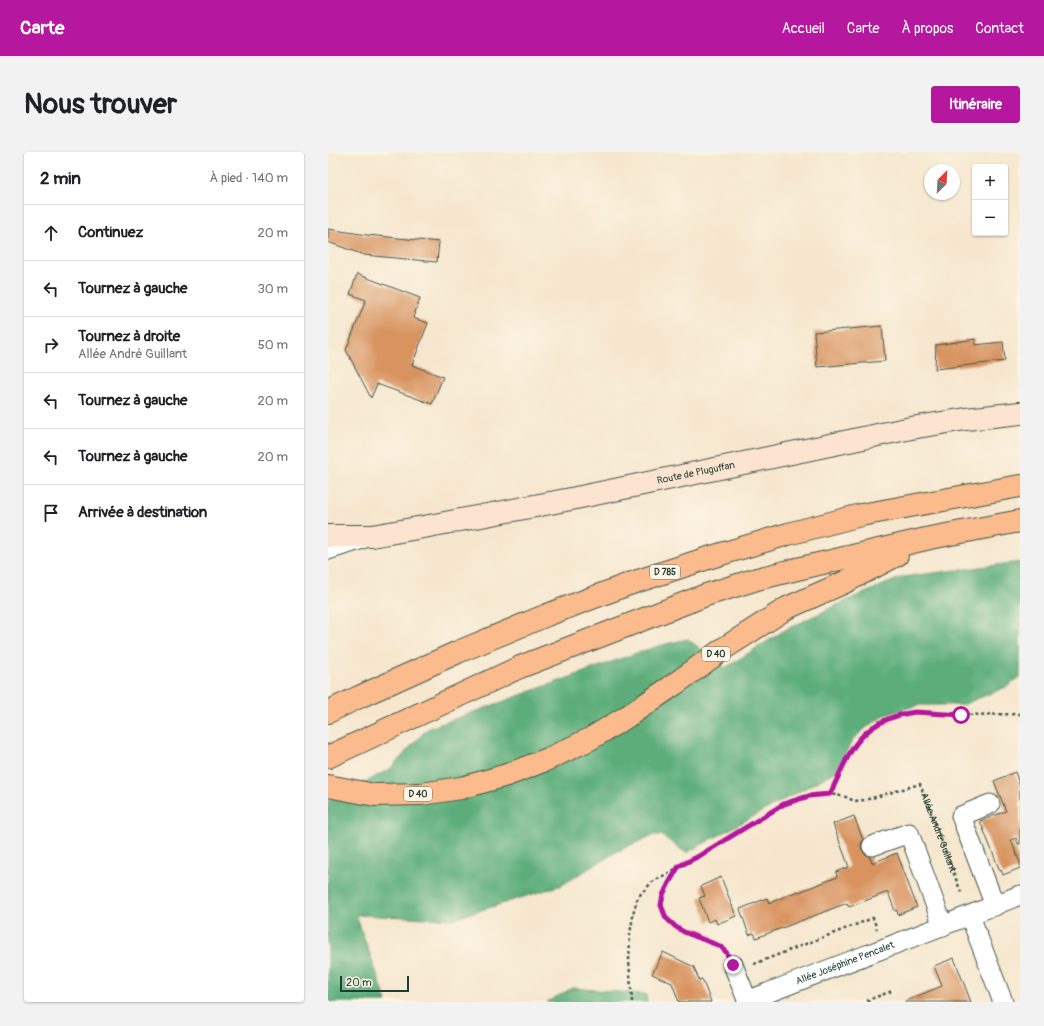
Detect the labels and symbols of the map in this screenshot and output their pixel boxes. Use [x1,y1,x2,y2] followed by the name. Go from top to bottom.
[924,164,960,200] north arrow
[656,459,736,487] street label: Route de Pluguffan
[650,565,680,579] road number: D 785
[702,647,730,661] road number: D 40
[952,706,970,724] route start
[404,787,432,801] road number: D 40
[918,791,959,875] street label: Allée André Guillant
[794,939,897,987] street label: Allée Joséphine Pencalet
[724,956,742,974] route end
[340,974,409,993] scale bar

